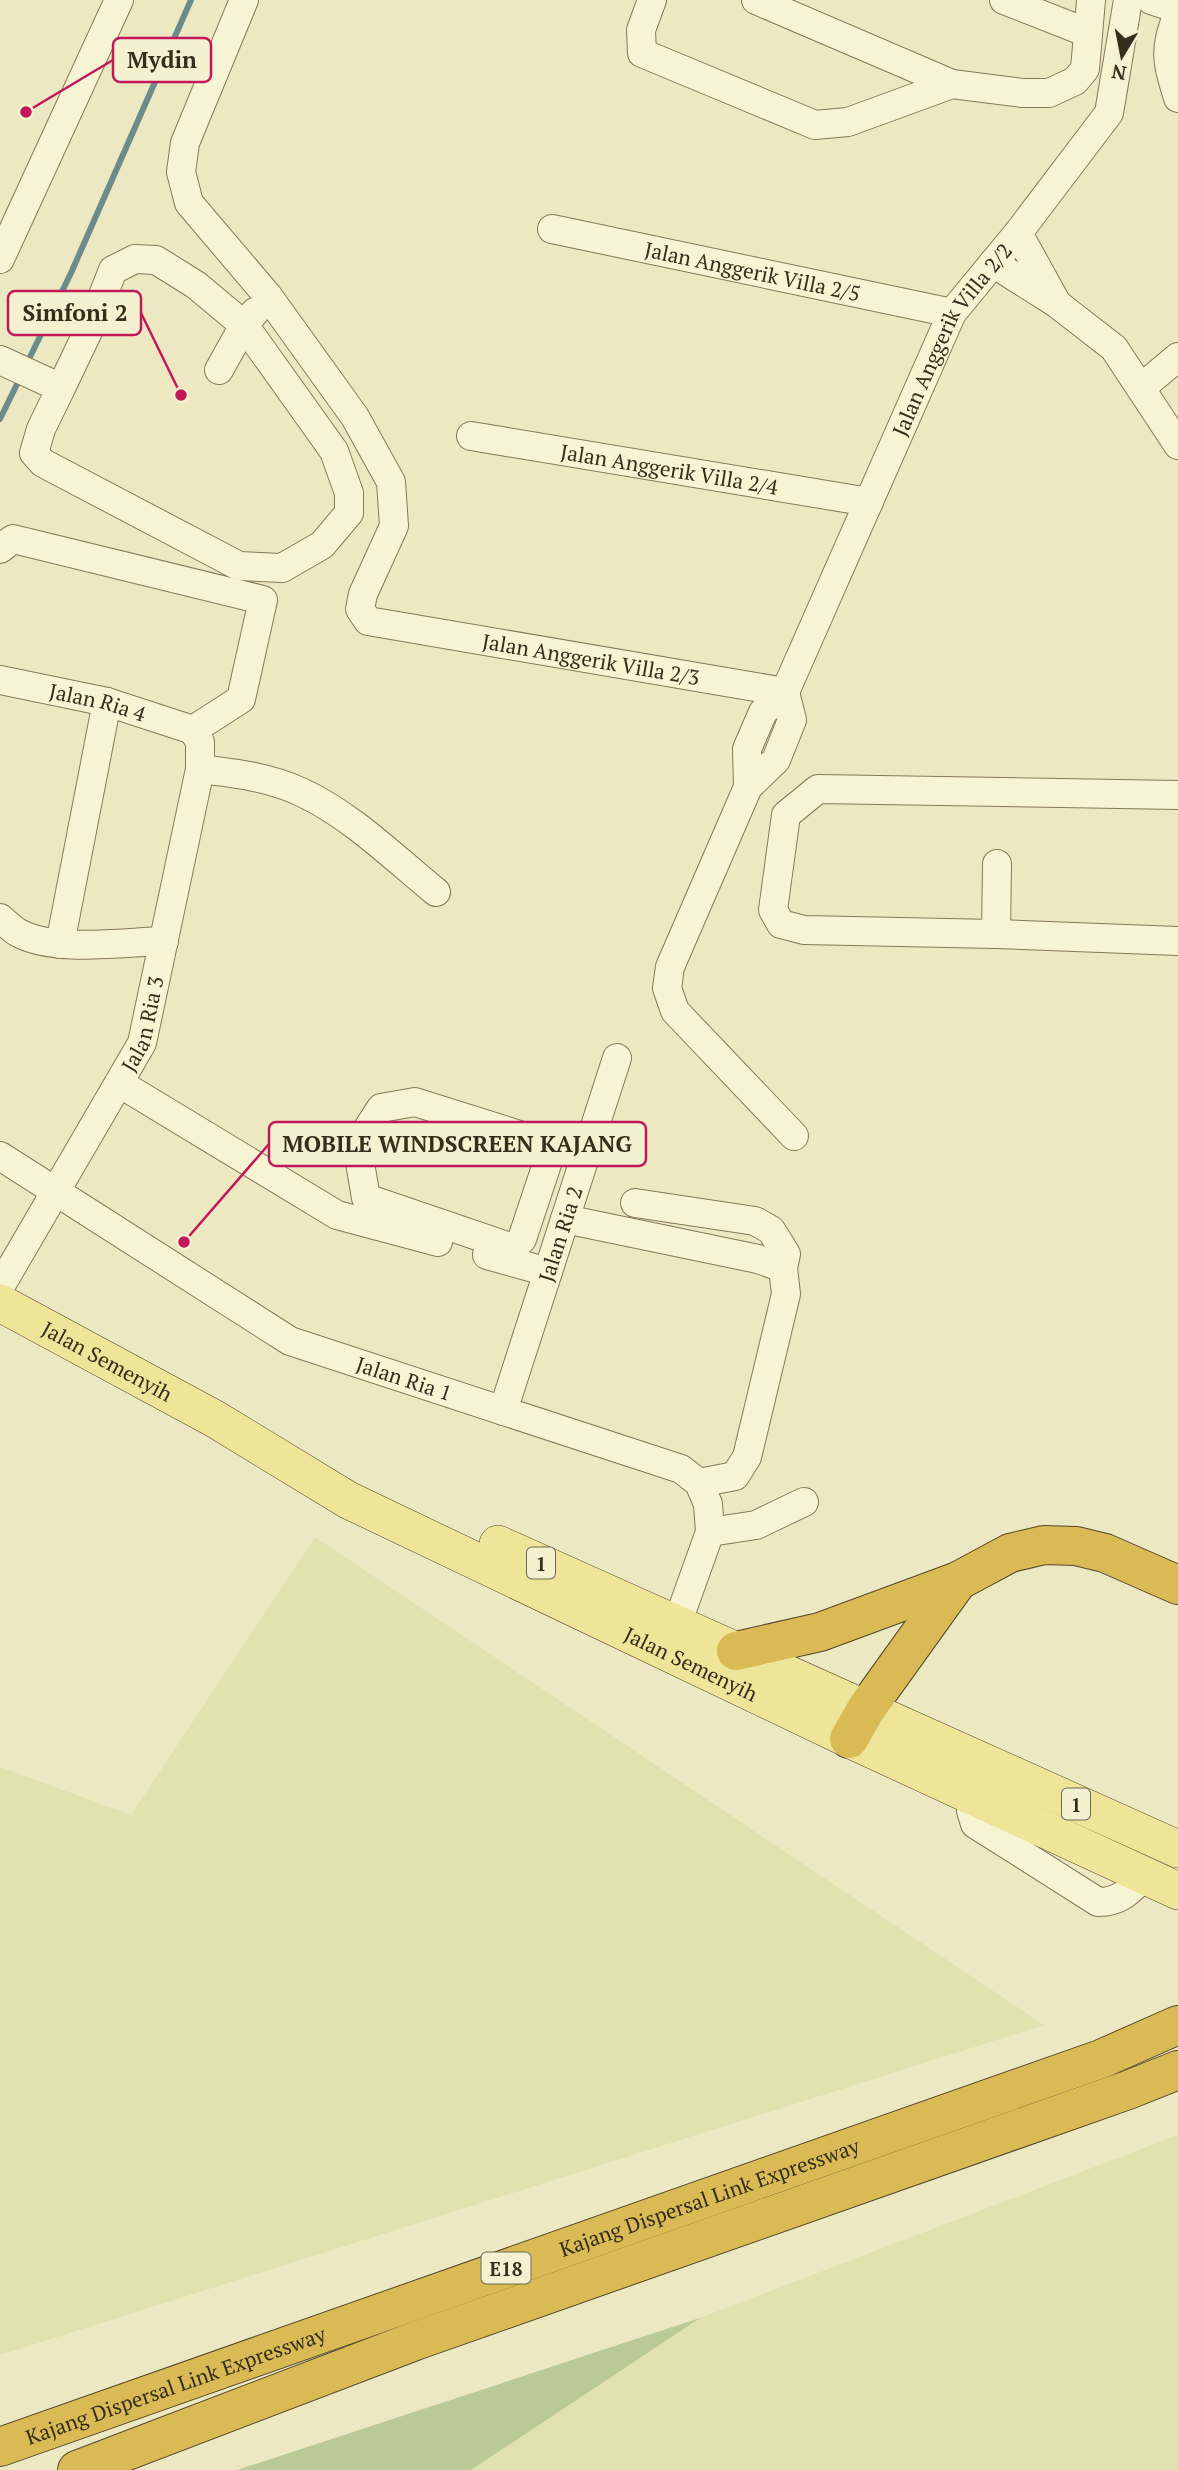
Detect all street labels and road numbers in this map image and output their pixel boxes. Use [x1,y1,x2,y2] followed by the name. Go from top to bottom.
[642,235,863,307] street label: Jalan Anggerik Villa 2/5
[885,237,1018,441] street label: Jalan Anggerik Villa 2/2
[559,437,781,501] street label: Jalan Anggerik Villa 2/4
[480,627,702,691] street label: Jalan Anggerik Villa 2/3
[47,676,150,728] street label: Jalan Ria 4
[114,973,170,1077] street label: Jalan Ria 3
[532,1183,589,1285] street label: Jalan Ria 2
[37,1314,178,1408] street label: Jalan Semenyih
[353,1350,455,1407] street label: Jalan Ria 1
[527,1548,555,1578] road number: 1
[620,1620,762,1707] street label: Jalan Semenyih
[1062,1788,1090,1820] road number: 1
[555,2131,863,2263] street label: Kajang Dispersal Link Expressway
[482,2252,530,2284] road number: E18
[22,2319,330,2451] street label: Kajang Dispersal Link Expressway

